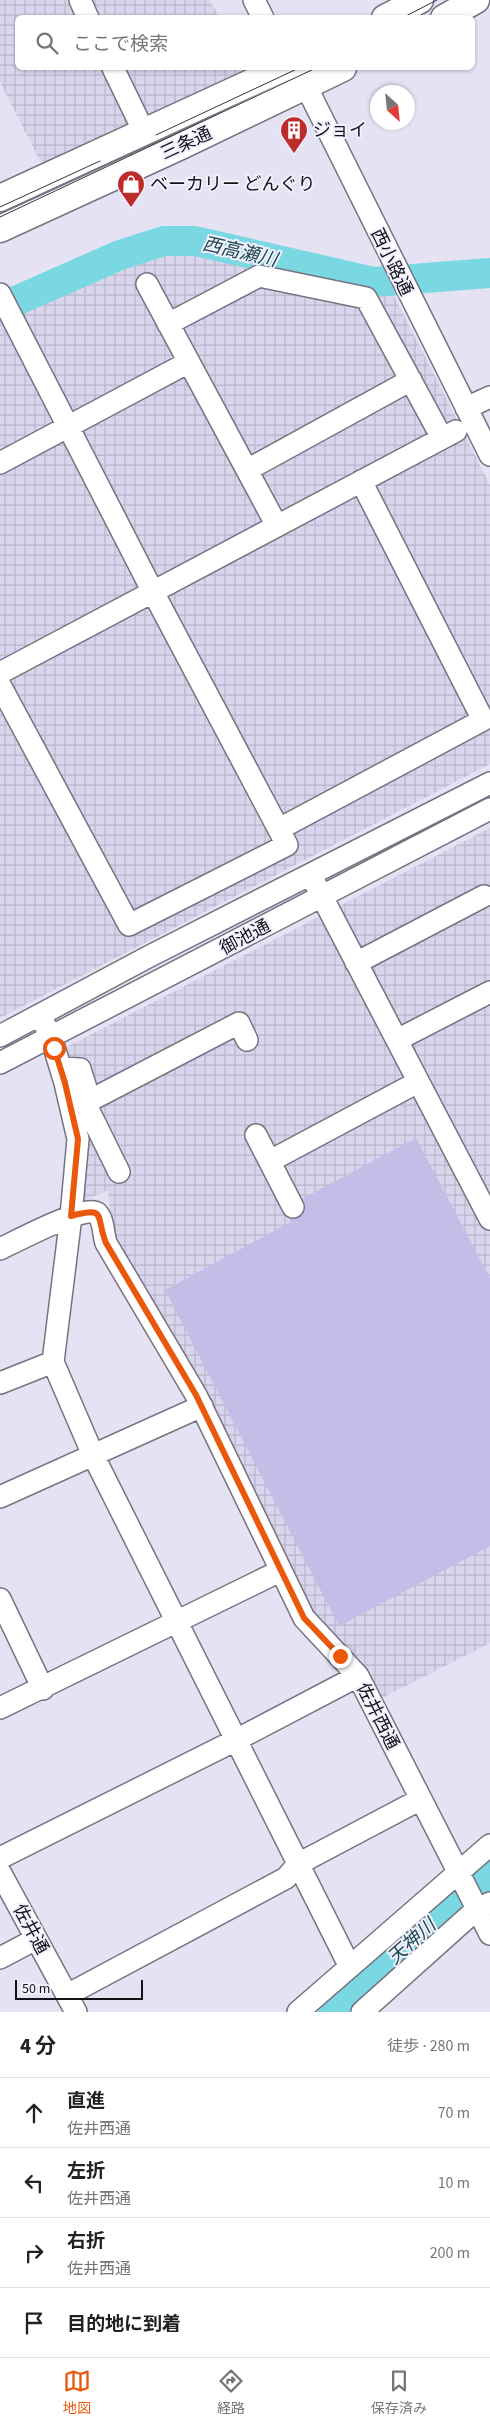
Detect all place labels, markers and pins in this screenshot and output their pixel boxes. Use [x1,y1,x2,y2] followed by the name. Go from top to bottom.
[279,115,309,154] building icon: ジョイ
[313,118,367,143] place label: ジョイ
[116,169,146,208] shop icon: ベーカリー どんぐり
[150,172,316,197] place label: ベーカリー どんぐり

